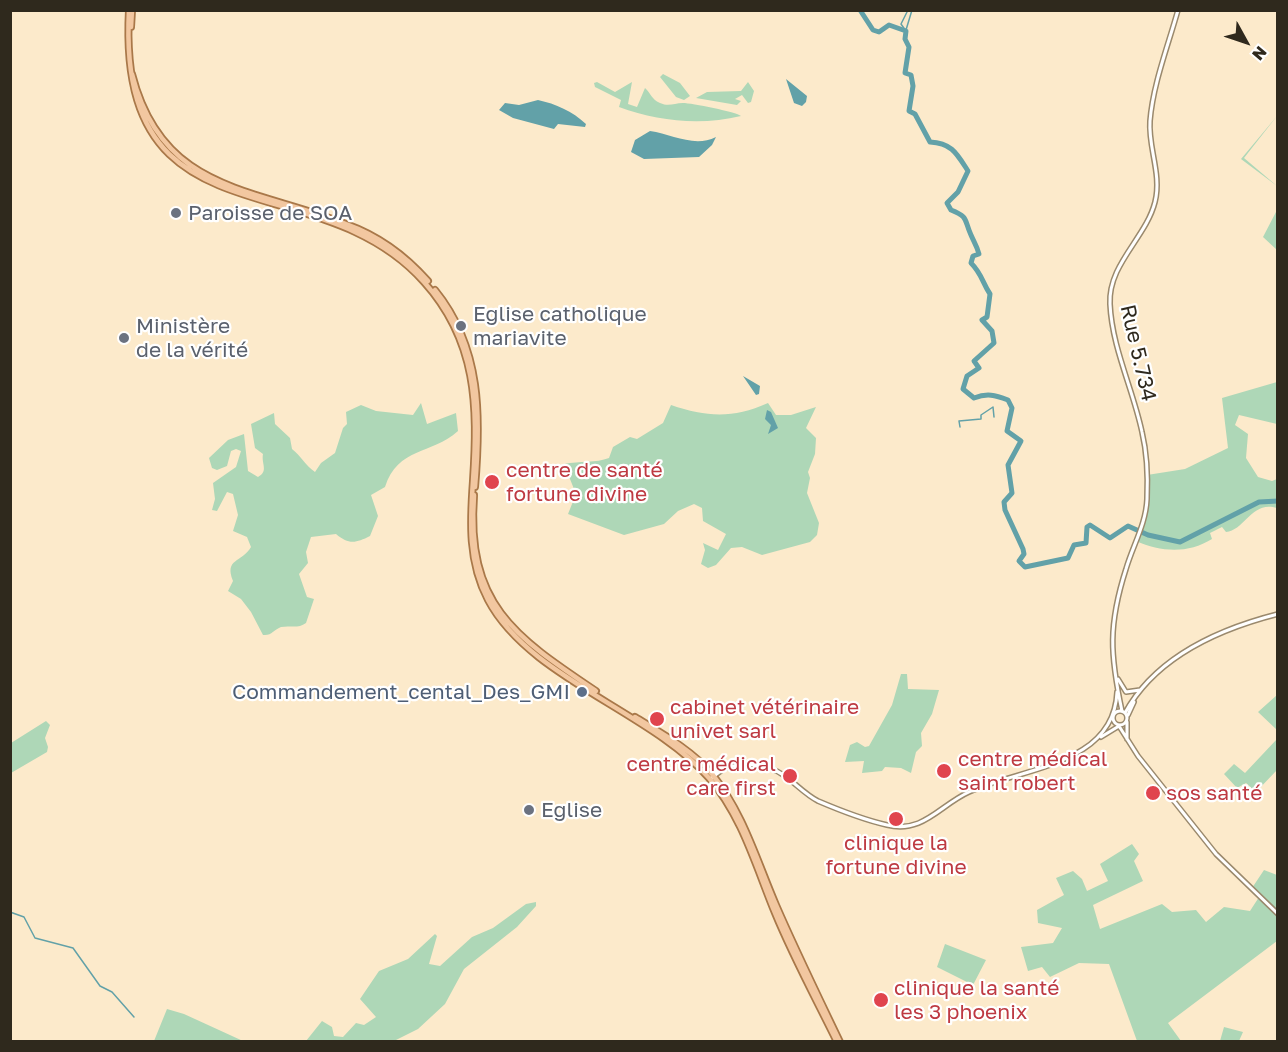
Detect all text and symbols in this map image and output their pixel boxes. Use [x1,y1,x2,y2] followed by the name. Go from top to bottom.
[1216,12,1276,72] north arrow
[1248,42,1271,65] text: N
[188,200,352,226] place label: Paroisse de SOA
[169,206,183,220] marker: Paroisse de SOA
[473,301,647,351] place label: Eglise catholique mariavite
[1115,302,1161,404] street label: Rue 5.734
[136,313,248,363] place label: Ministère de la vérité
[454,319,468,333] marker: Eglise catholique mariavite
[117,331,131,345] marker: Ministère de la vérité
[506,457,663,507] place label: centre de santé fortune divine
[483,473,501,491] marker: centre de santé fortune divine
[232,679,570,705] place label: Commandement_cental_Des_GMI
[575,685,589,699] marker: Commandement_cental_Des_GMI
[670,694,859,744] place label: cabinet vétérinaire univet sarl
[648,710,666,728] marker: cabinet vétérinaire univet sarl
[958,746,1107,796] place label: centre médical saint robert
[627,751,776,801] place label: centre médical care first
[935,762,953,780] marker: centre médical saint robert
[781,767,799,785] marker: centre médical care first
[1166,780,1262,806] place label: sos santé
[1144,784,1162,802] marker: sos santé
[541,797,602,823] place label: Eglise
[522,803,536,817] marker: Eglise
[887,810,905,828] marker: clinique la fortune divine
[825,830,967,880] place label: clinique la fortune divine
[894,975,1060,1025] place label: clinique la santé les 3 phoenix
[872,991,890,1009] marker: clinique la santé les 3 phoenix

